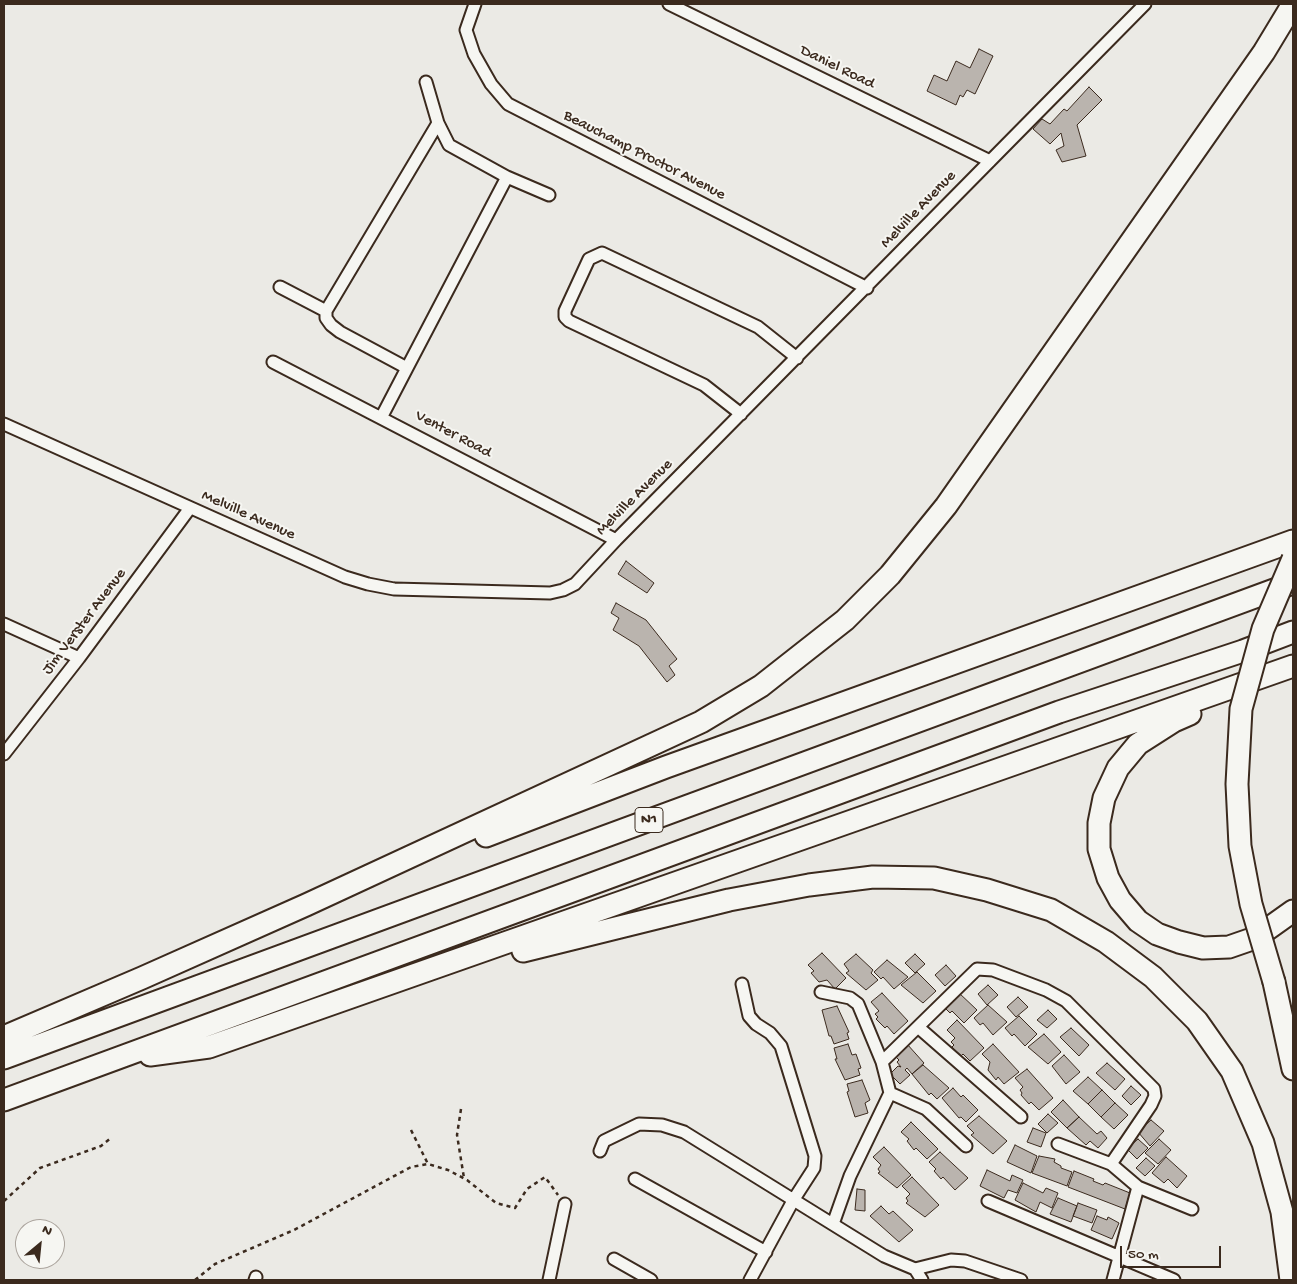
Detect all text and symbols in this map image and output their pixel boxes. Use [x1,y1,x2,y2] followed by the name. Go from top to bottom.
[796,42,878,94] street label: Daniel Road
[560,107,728,205] street label: Beauchamp Proctor Avenue
[877,167,961,253] street label: Melville Avenue
[411,407,495,463] street label: Venter Road
[593,456,677,540] street label: Melville Avenue
[198,487,298,545] street label: Melville Avenue
[39,565,131,679] street label: Jim Verster Avenue
[635,808,663,832] road number: N1
[15,1219,65,1269] north arrow
[39,1222,55,1241] text: N
[1122,1236,1223,1268] scale bar
[1128,1246,1159,1264] text: 50 m

